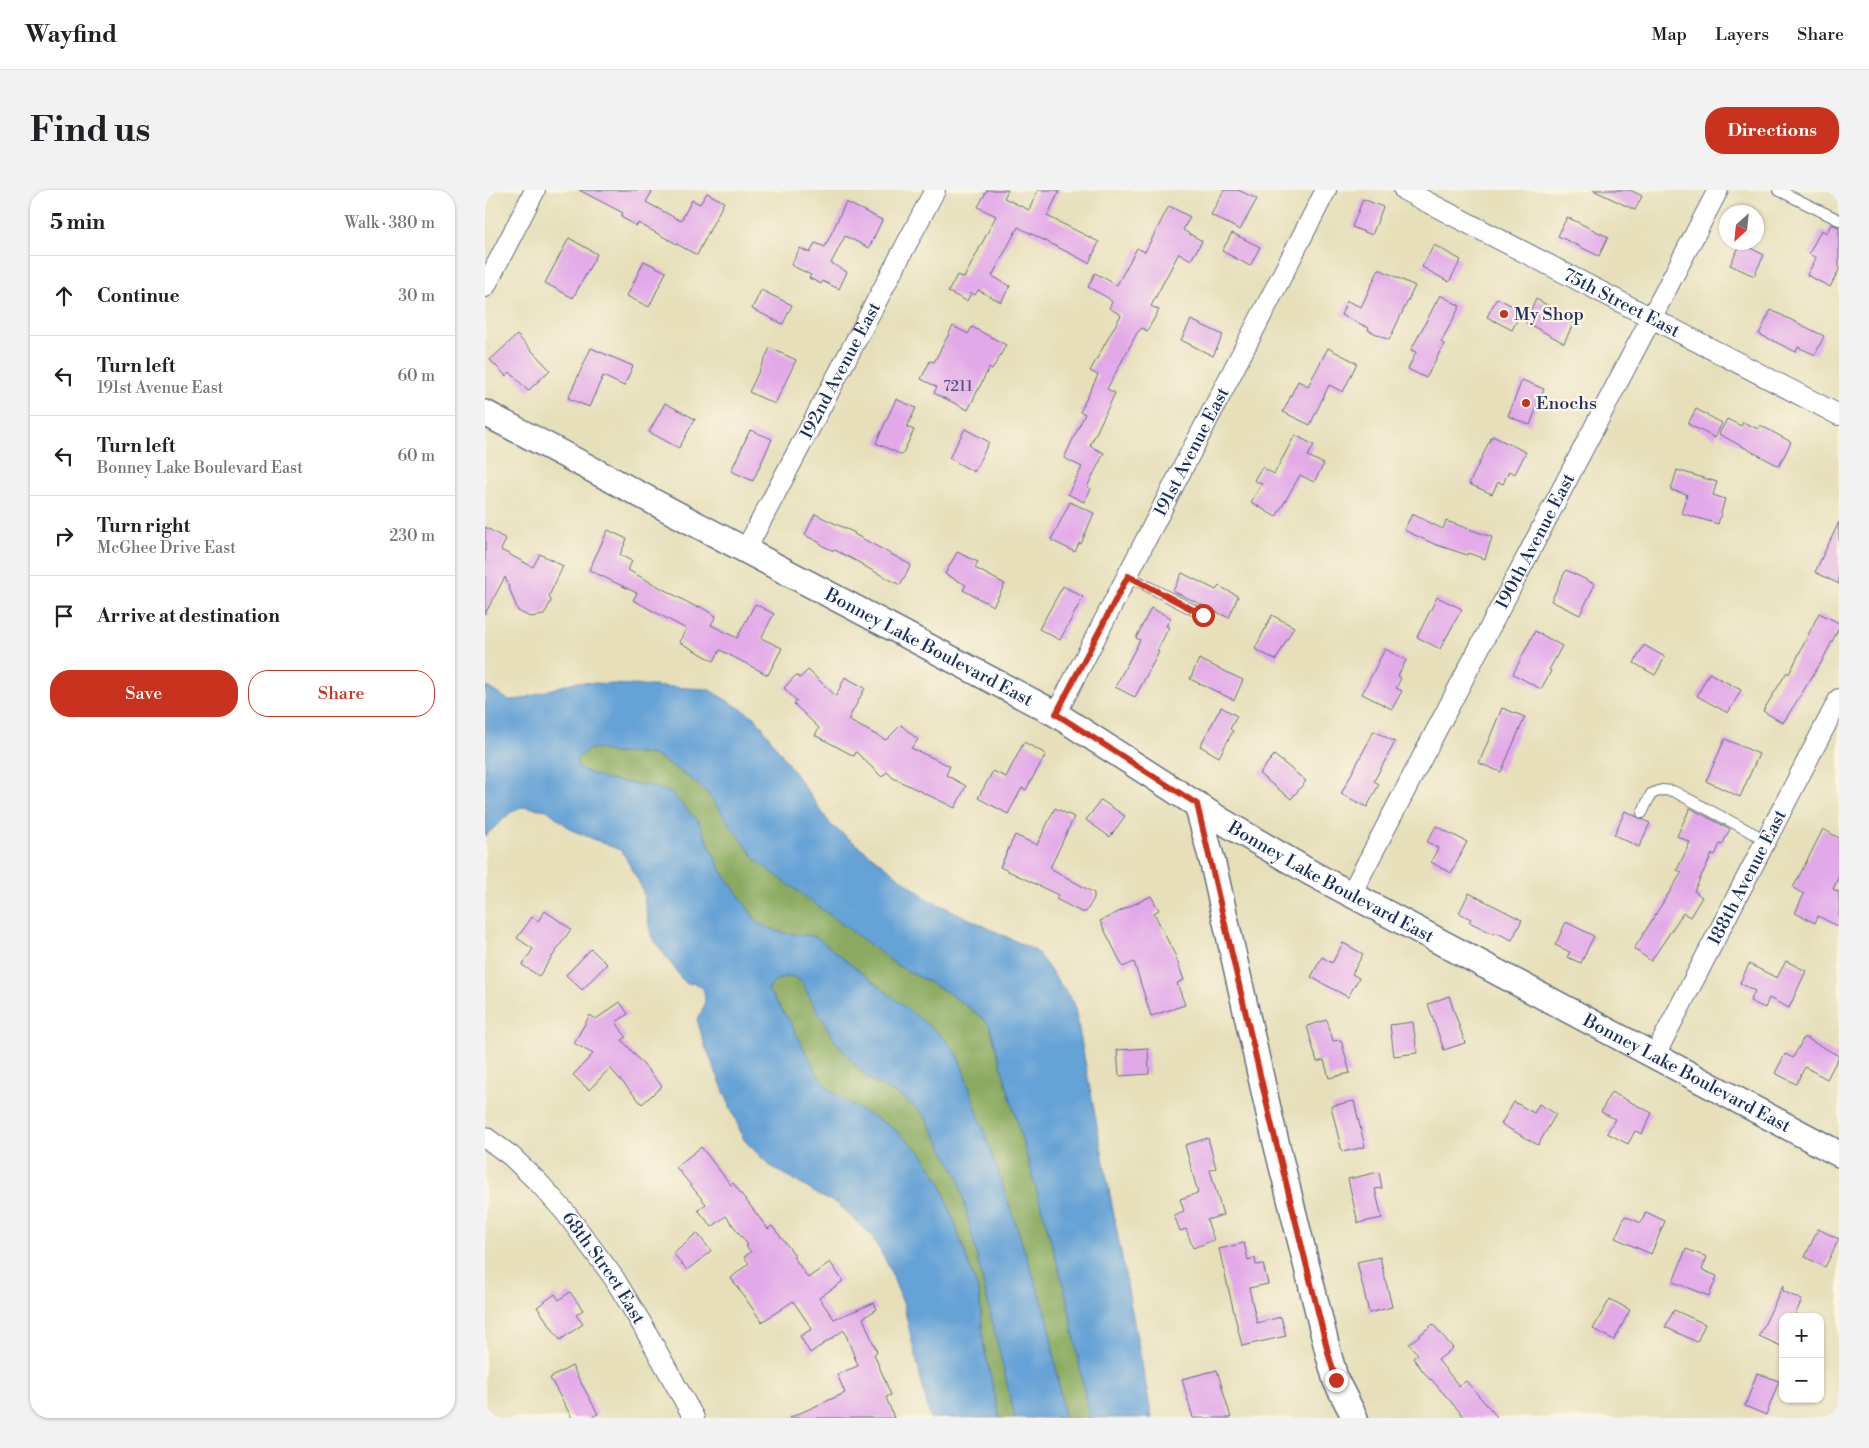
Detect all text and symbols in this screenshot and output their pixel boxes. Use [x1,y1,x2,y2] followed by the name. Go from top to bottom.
[25,20,117,50] text: Wayfind
[1652,23,1687,46] text: Map
[1715,23,1769,46] text: Layers
[1797,23,1844,46] text: Share
[1705,107,1839,154] button: Directions
[30,109,150,152] text: Find us
[1719,205,1764,250] north arrow
[50,210,105,236] text: 5 min
[345,213,435,233] text: Walk · 380 m
[1559,263,1684,343] street label: 75th Street East
[50,282,78,310] icon: ahead
[97,284,180,308] text: Continue
[398,286,435,306] text: 30 m
[794,297,886,443] street label: 192nd Avenue East
[1514,303,1584,326] place label: My Shop
[1498,308,1510,320] marker: My Shop
[97,354,176,378] text: Turn left
[50,362,78,390] icon: left
[397,366,435,386] text: 60 m
[943,377,973,396] house number: 7211
[97,378,223,398] text: 191st Avenue East
[1148,383,1234,520] street label: 191st Avenue East
[1536,392,1597,415] place label: Enochs
[1520,397,1532,409] marker: Enochs
[97,434,176,458] text: Turn left
[50,442,78,470] icon: left
[397,446,435,466] text: 60 m
[97,458,303,478] text: Bonney Lake Boulevard East
[1490,469,1580,613] street label: 190th Avenue East
[97,514,190,538] text: Turn right
[50,522,78,550] icon: right
[389,526,435,546] text: 230 m
[97,538,236,558] text: McGhee Drive East
[820,582,1038,712] street label: Bonney Lake Boulevard East
[50,602,78,630] icon: arrive
[97,604,280,628] text: Arrive at destination
[1192,604,1215,627] route start
[50,670,238,717] button: Save
[248,670,435,717] button: Share
[1702,805,1792,949] street label: 188th Avenue East
[1223,815,1439,948] street label: Bonney Lake Boulevard East
[1578,1008,1795,1138] street label: Bonney Lake Boulevard East
[557,1207,651,1329] street label: 68th Street East
[1779,1313,1824,1403] map controls
[1779,1313,1824,1358] button: +
[1779,1358,1824,1403] button: −
[1325,1369,1348,1392] route end

